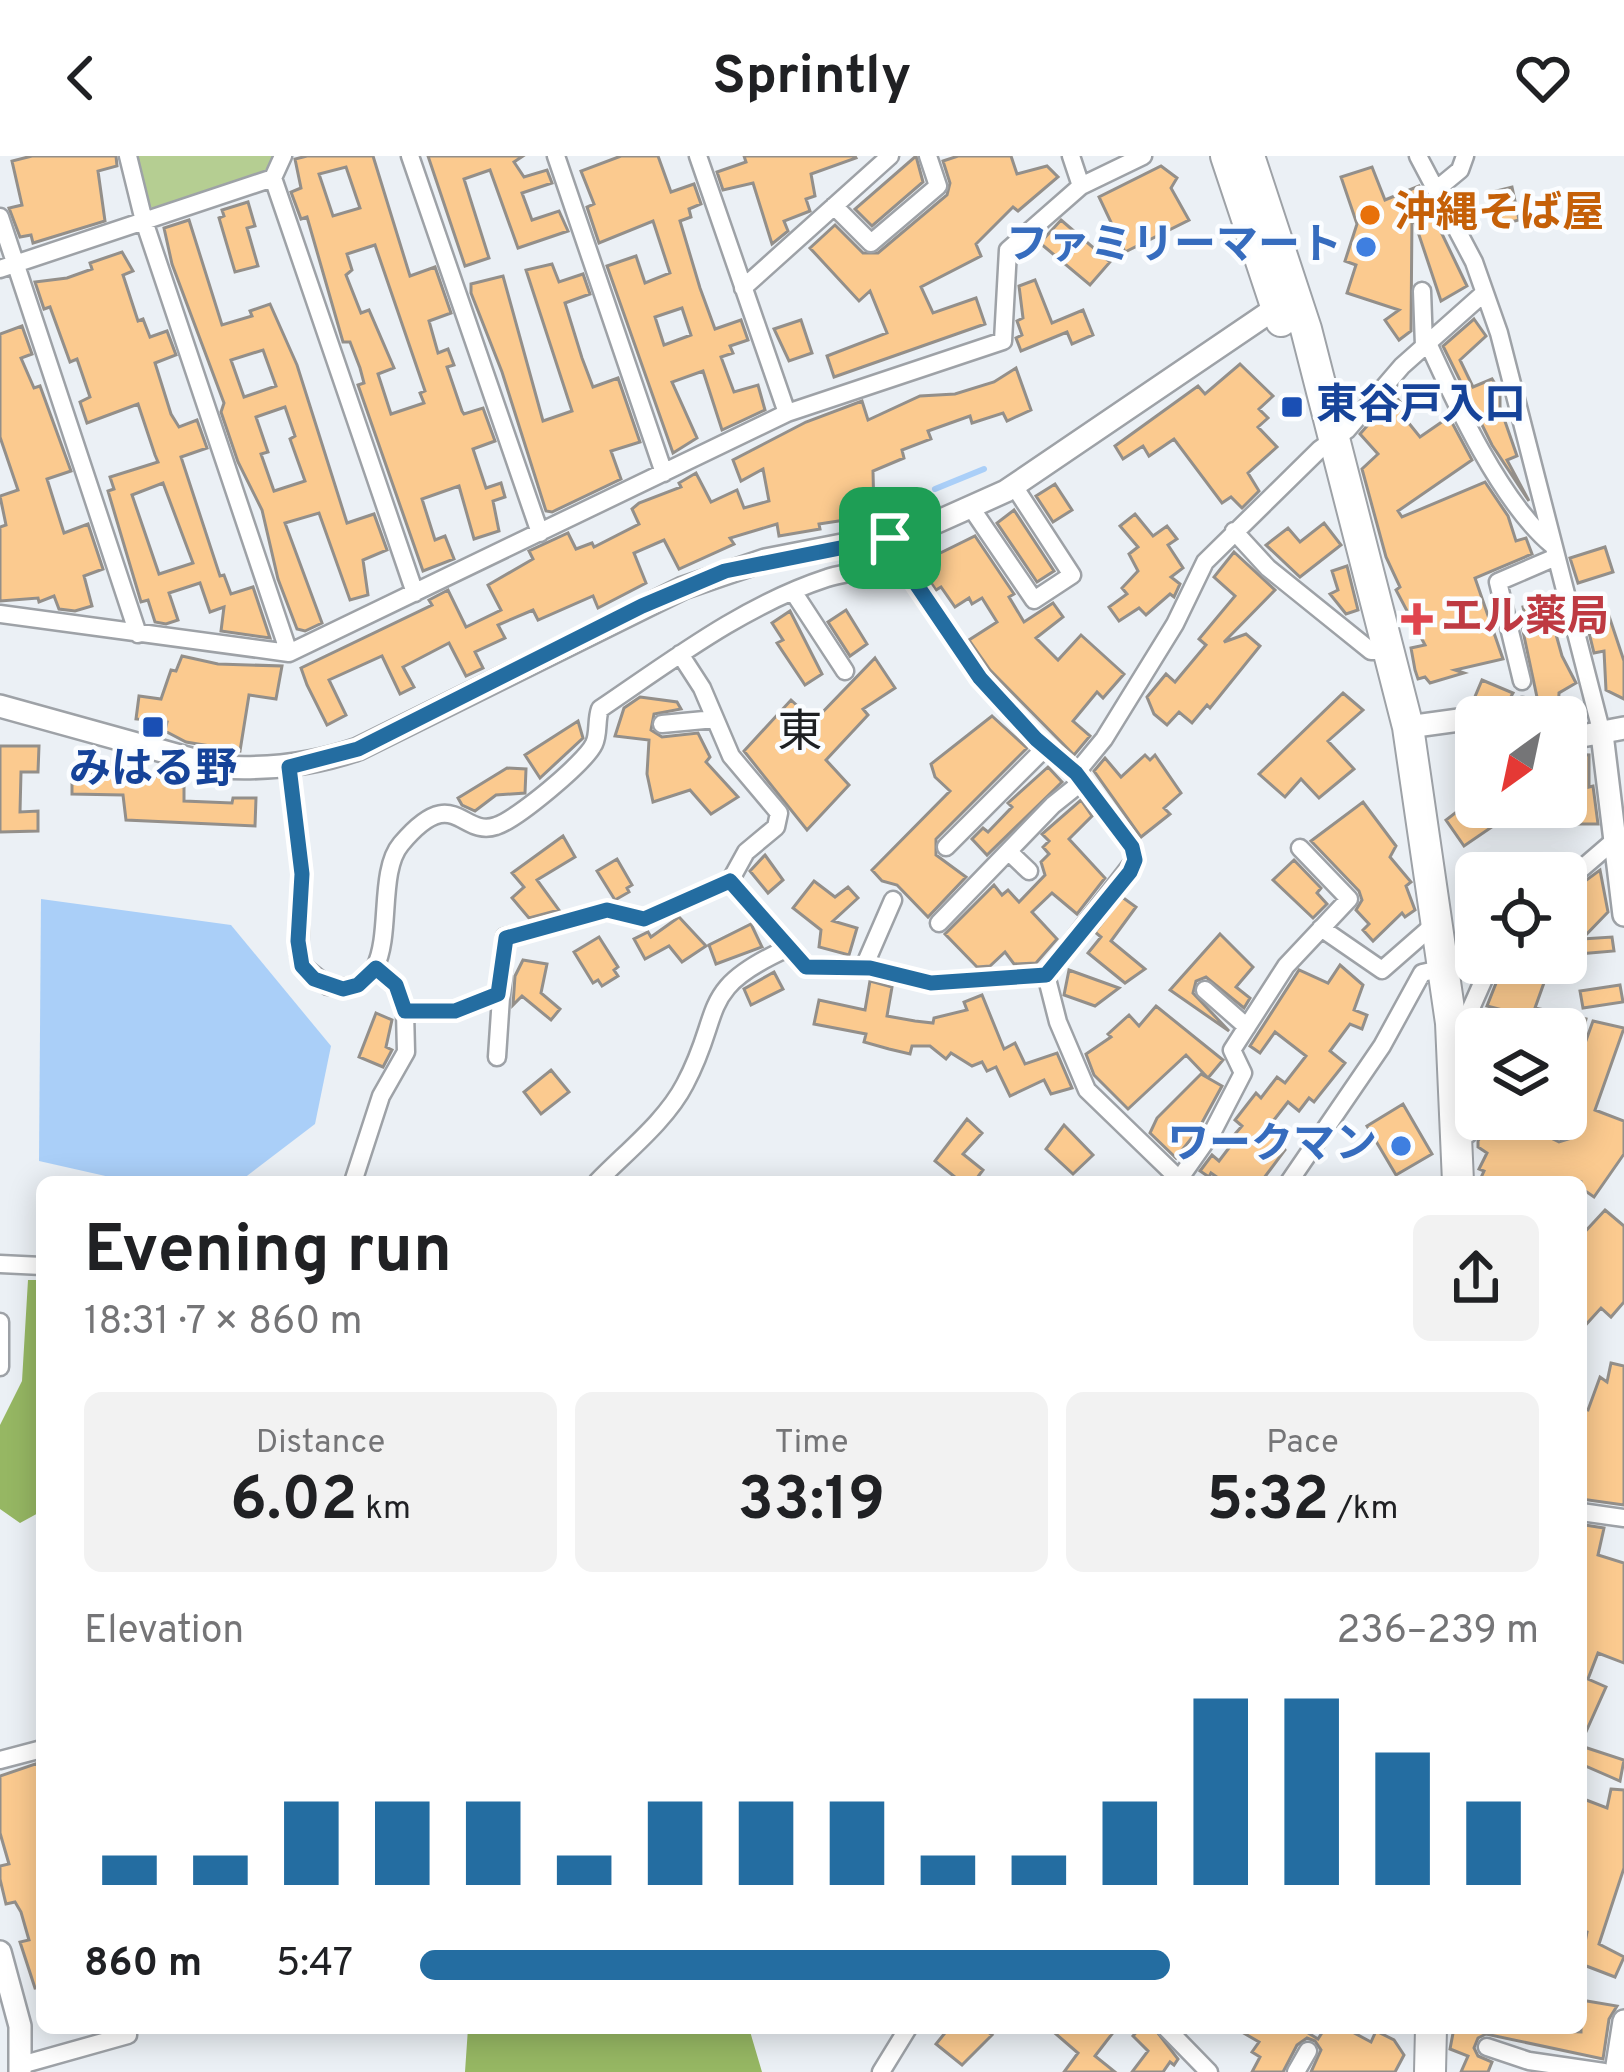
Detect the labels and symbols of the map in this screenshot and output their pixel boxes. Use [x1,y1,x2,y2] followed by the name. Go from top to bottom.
[1394,189,1604,242] place label: 沖縄そば屋
[1357,202,1383,228] marker: 沖縄そば屋
[1006,221,1342,274] place label: ファミリーマート
[1353,234,1379,260] marker: ファミリーマート
[1316,381,1526,434] place label: 東谷戸入口
[1279,394,1305,420] marker: 東谷戸入口
[839,487,941,589] pin
[1441,593,1609,646] place label: エル薬局
[1404,606,1430,632] marker: エル薬局
[1455,696,1587,828] north arrow
[777,706,823,763] district label: 東
[140,714,166,740] marker: みはる野
[69,745,237,798] place label: みはる野
[1167,1120,1377,1173] place label: ワークマン
[1388,1133,1414,1159] marker: ワークマン

